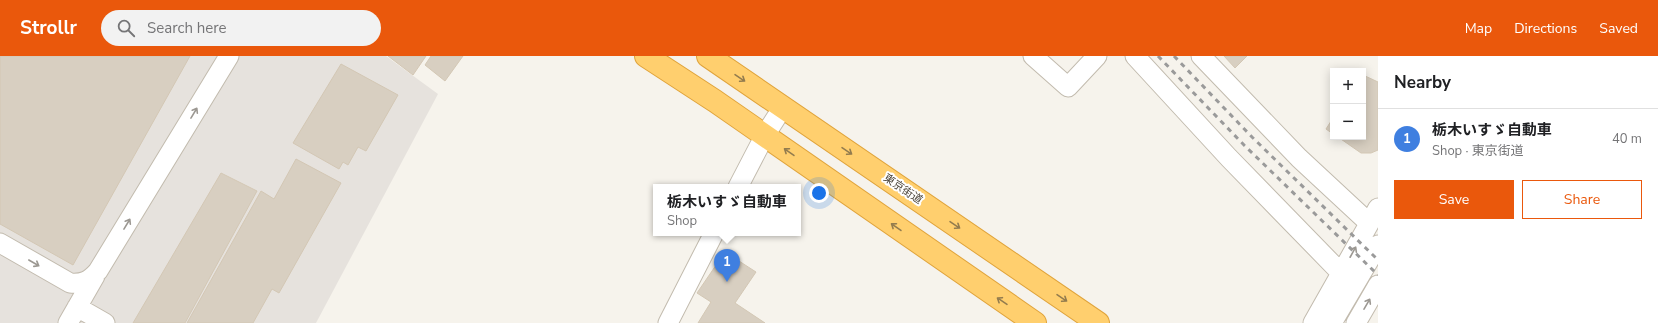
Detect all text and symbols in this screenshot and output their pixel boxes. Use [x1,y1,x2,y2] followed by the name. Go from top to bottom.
[101,10,381,46] search box
[20,15,77,41] text: Strollr
[115,17,137,39] icon: search
[147,18,227,38] text: Search here
[1465,19,1492,38] text: Map
[1514,19,1577,38] text: Directions
[1599,19,1638,38] text: Saved
[1330,68,1366,140] map controls
[1330,68,1366,104] button: +
[1394,71,1451,94] text: Nearby
[734,74,745,82] one-way arrow
[1330,104,1366,140] button: −
[191,107,199,119] one-way arrow
[1432,120,1552,140] text: 栃木いすゞ自動車
[1403,130,1411,148] text: 1
[1612,130,1642,148] text: 40 m
[1432,142,1524,160] text: Shop · 東京街道
[842,147,853,156] one-way arrow
[784,148,795,156] one-way arrow
[881,170,925,208] street label: 東京街道
[1394,180,1514,219] button: Save
[1522,180,1642,219] button: Share
[809,183,829,203] your location
[653,184,801,236] popup
[667,192,787,212] text: 栃木いすゞ自動車
[667,212,697,230] text: Shop
[123,218,131,230] one-way arrow
[949,221,960,229] one-way arrow
[890,223,901,231] one-way arrow
[1349,246,1357,258] one-way arrow
[714,249,740,282] pin: 1
[28,259,40,267] one-way arrow
[1056,294,1067,302] one-way arrow
[997,297,1008,305] one-way arrow
[1363,298,1371,310] one-way arrow

